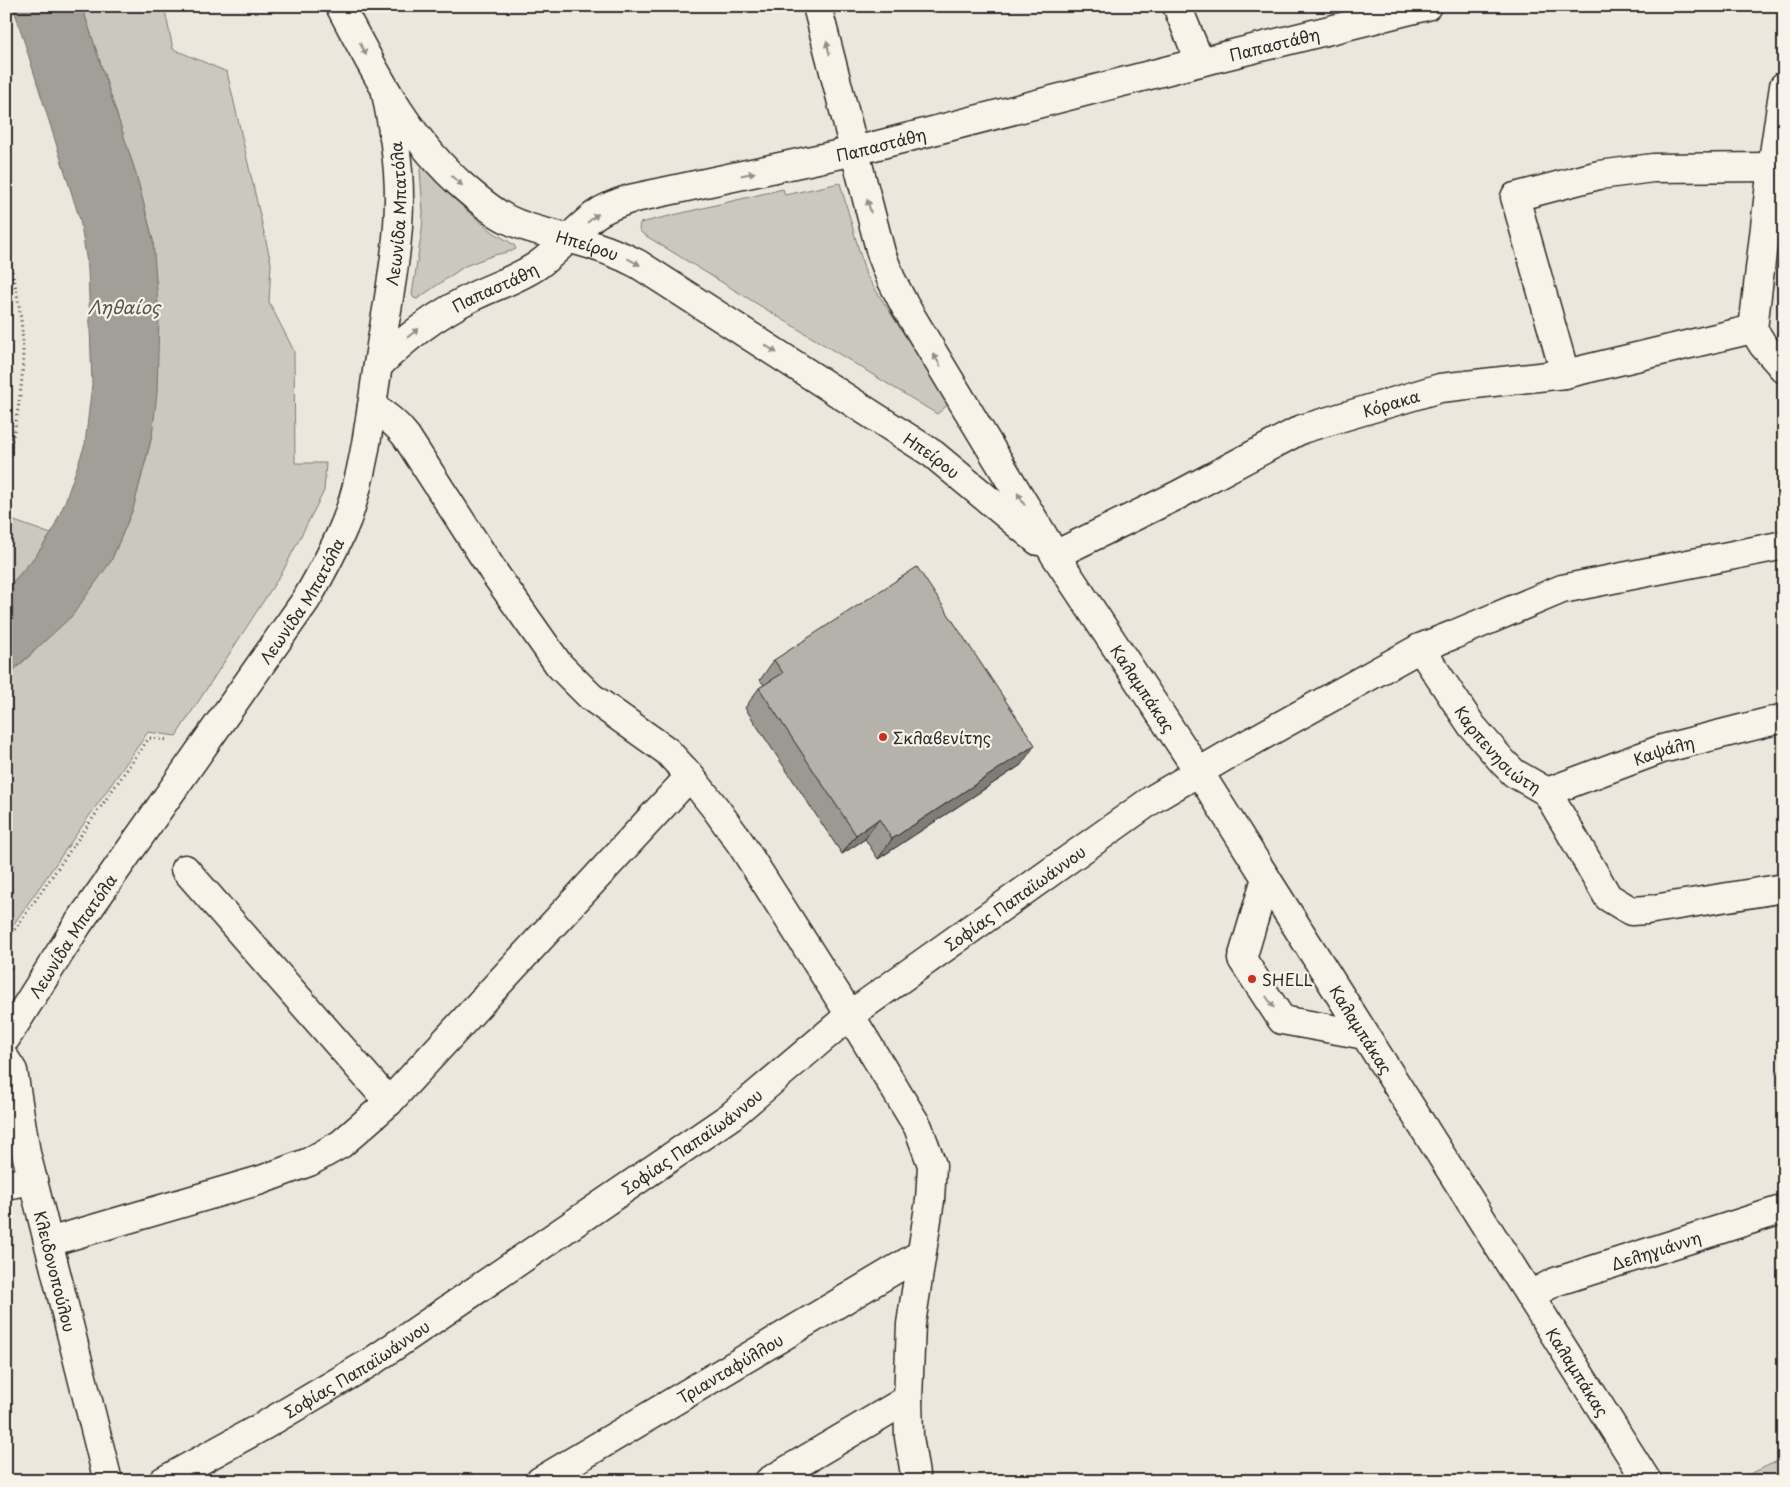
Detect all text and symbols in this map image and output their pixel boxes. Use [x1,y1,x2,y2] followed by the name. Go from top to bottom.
[1227,21,1322,66] street label: Παπαστάθη
[824,41,832,56] one-way arrow
[359,42,367,57] one-way arrow
[834,121,929,167] street label: Παπαστάθη
[379,140,411,287] street label: Λεωνίδα Μπατόλα
[740,170,755,178] one-way arrow
[451,175,463,186] one-way arrow
[865,198,873,213] one-way arrow
[586,213,599,223] one-way arrow
[553,224,622,266] street label: Ηπείρου
[447,256,542,318] street label: Παπαστάθη
[627,258,641,266] one-way arrow
[88,293,162,320] water label: Ληθαίος
[406,328,420,338] one-way arrow
[765,344,778,354] one-way arrow
[932,353,941,366] one-way arrow
[1359,383,1422,422] street label: Κόρακα
[899,426,965,484] street label: Ηπείρου
[1016,492,1025,505] one-way arrow
[253,533,350,668] street label: Λεωνίδα Μπατόλα
[1105,639,1181,737] street label: Καλαμπάκας
[1449,701,1546,798] street label: Καρπενησιώτη
[893,725,991,749] place label: Σκλαβενίτης
[1629,729,1697,771] street label: Καψάλη
[877,731,889,743] marker: Σκλαβενίτης
[939,839,1090,956] street label: Σοφίας Παπαϊωάννου
[22,868,122,1002] street label: Λεωνίδα Μπατόλα
[1262,967,1313,991] place label: SHELL
[1246,973,1258,985] marker: SHELL
[1324,980,1399,1079] street label: Καλαμπάκας
[1266,995,1275,1009] one-way arrow
[616,1083,767,1200] street label: Σοφίας Παπαϊωάννου
[29,1208,82,1334] street label: Κλειδονοπούλου
[1608,1224,1704,1275] street label: Δεληγιάννη
[279,1314,434,1423] street label: Σοφίας Παπαϊωάννου
[1541,1323,1615,1421] street label: Καλαμπάκας
[672,1327,788,1409] street label: Τριανταφύλλου

